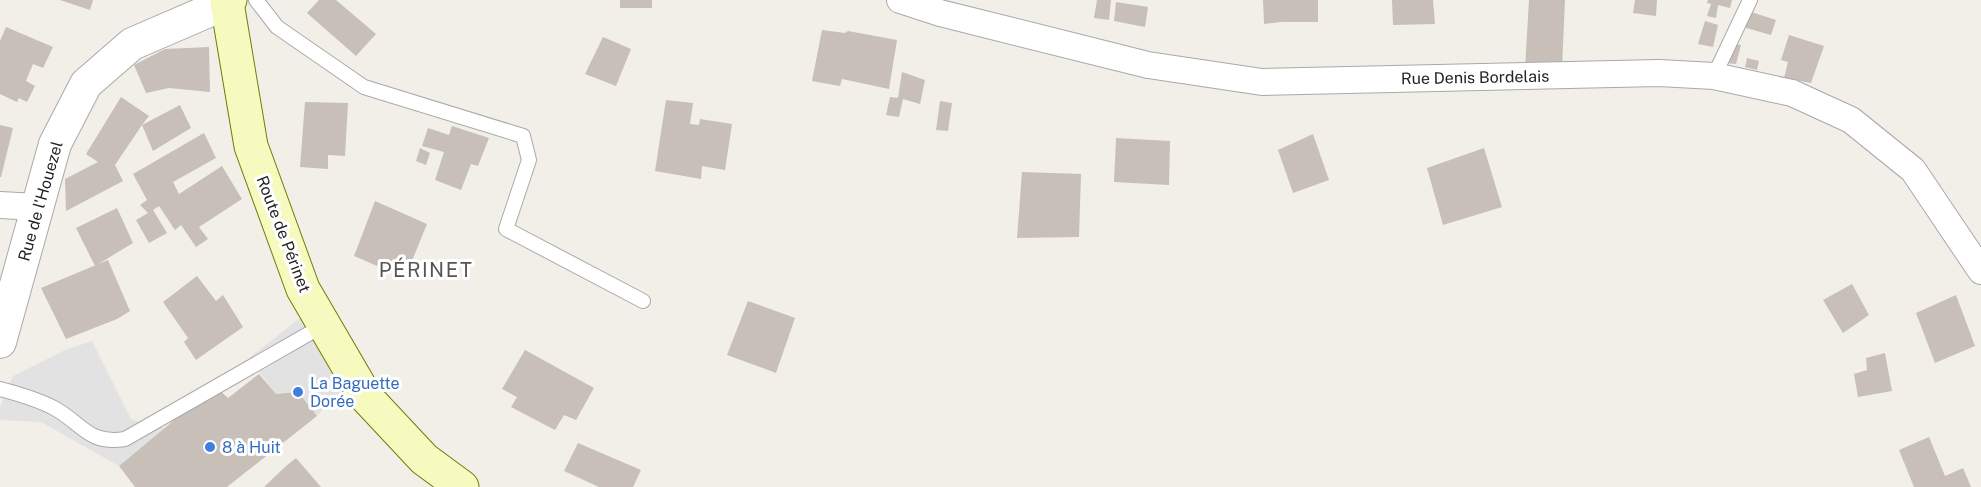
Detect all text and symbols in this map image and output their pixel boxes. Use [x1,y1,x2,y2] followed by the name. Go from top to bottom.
[1401,67,1549,88] street label: Rue Denis Bordelais
[14,139,67,263] street label: Rue de l'Houezel
[253,173,315,295] street label: Route de Périnet
[379,257,473,282] district label: PÉRINET
[310,374,400,411] place label: La Baguette Dorée
[291,385,305,399] marker: La Baguette Dorée
[222,438,281,457] place label: 8 à Huit
[203,440,217,454] marker: 8 à Huit

